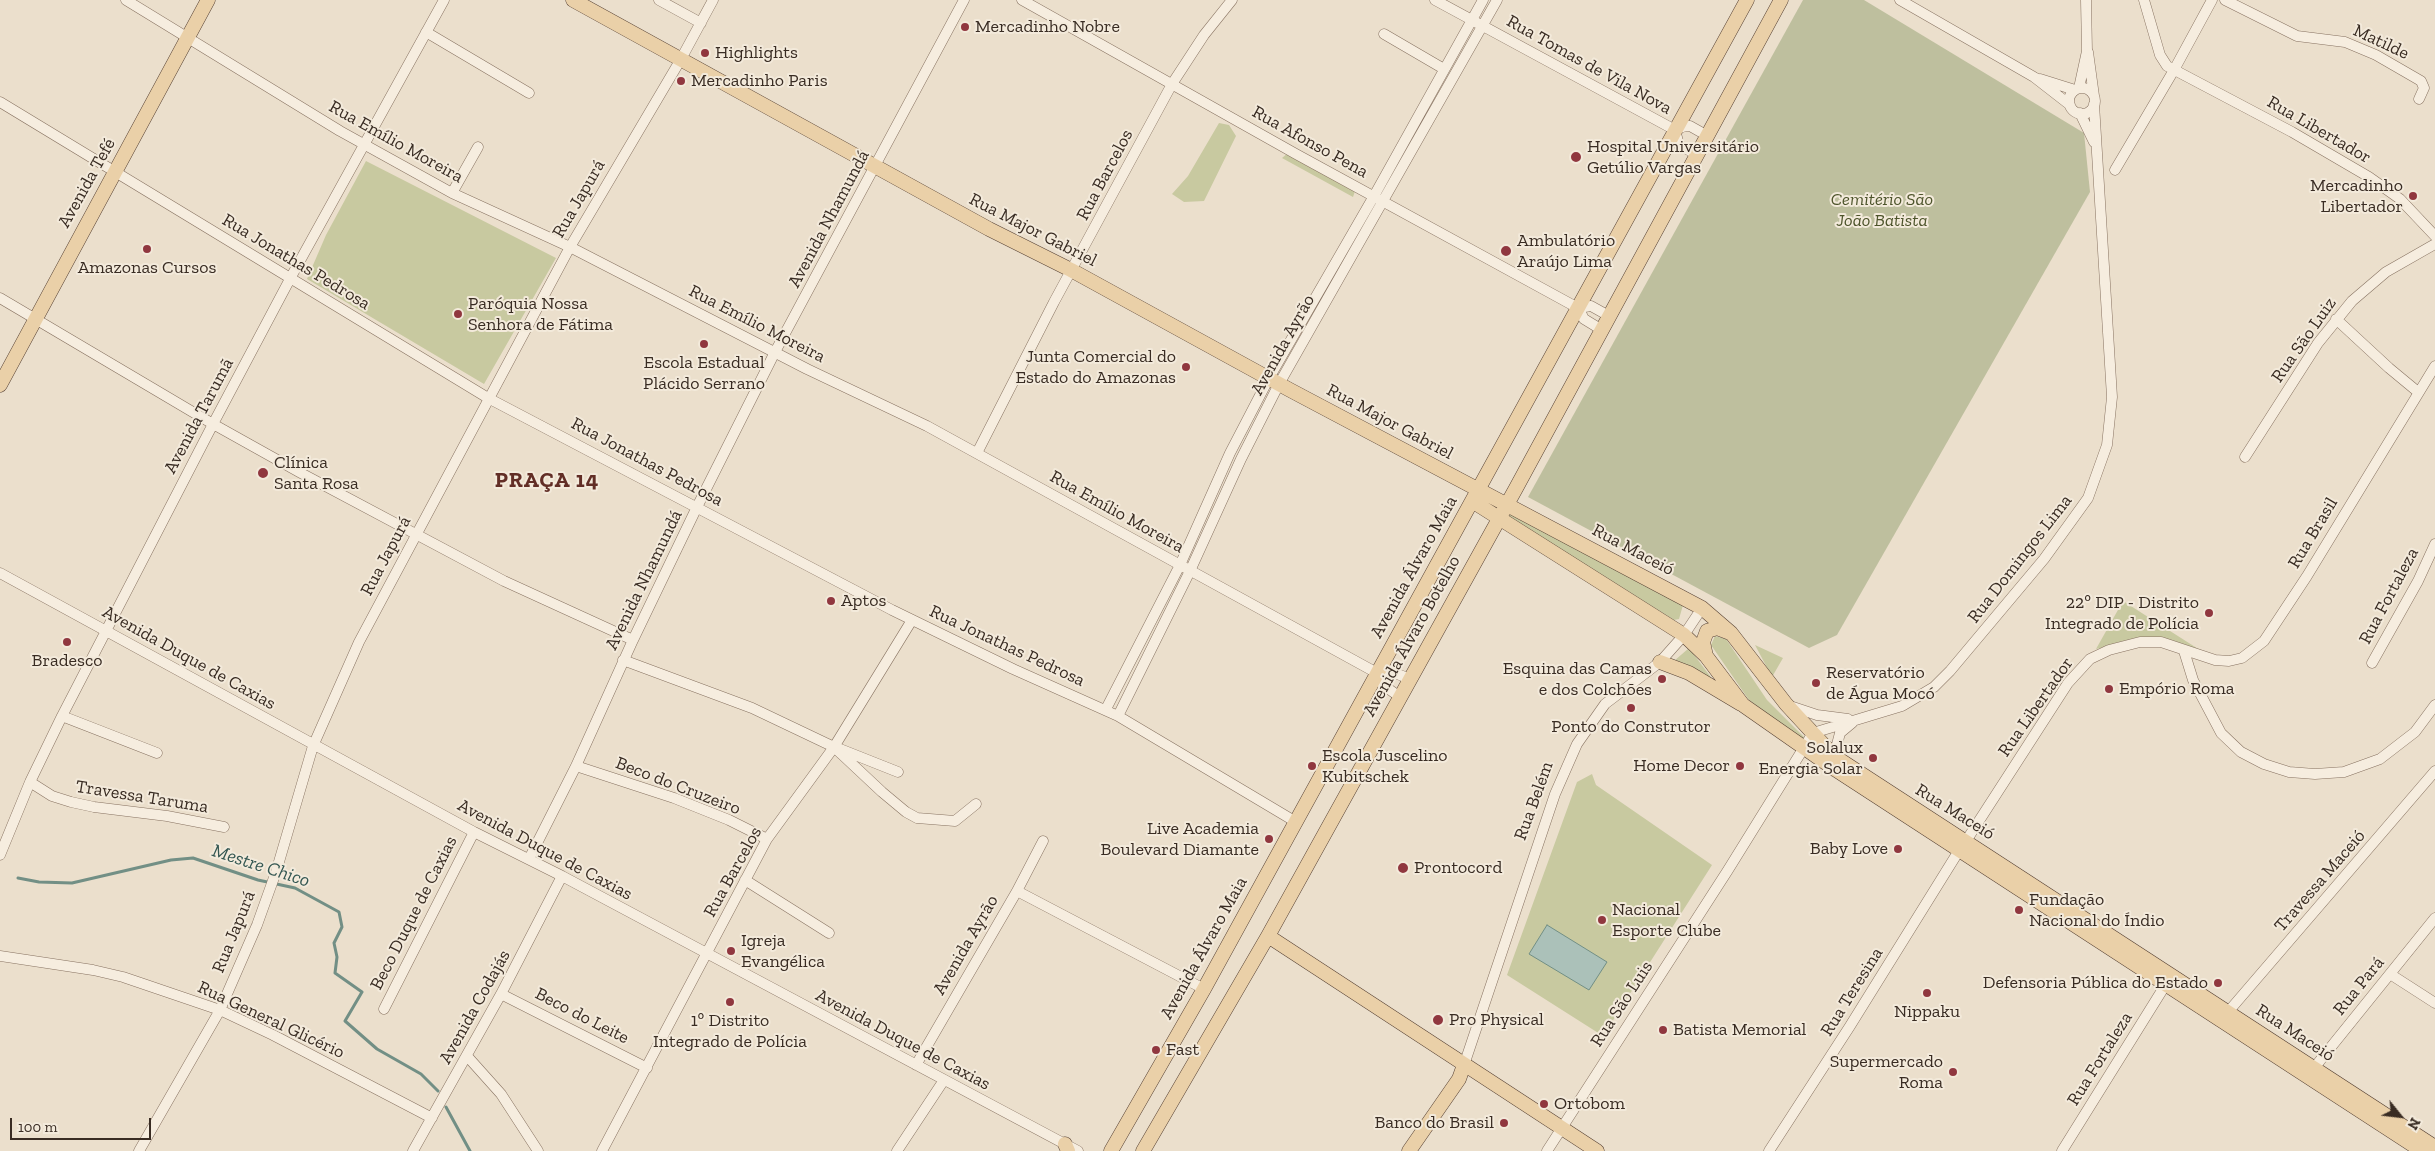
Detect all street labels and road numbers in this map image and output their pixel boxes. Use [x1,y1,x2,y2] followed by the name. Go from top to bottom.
[1503,11,1675,119] street label: Rua Tomas de Vila Nova
[2350,20,2412,64] street label: Matilde
[2263,92,2375,168] street label: Rua Libertador
[325,96,467,188] street label: Rua Emílio Moreira
[1248,101,1372,183] street label: Rua Afonso Pena
[1072,126,1138,224] street label: Rua Barcelos
[54,135,120,231] street label: Avenida Tefé
[784,146,874,292] street label: Avenida Nhamundá
[548,156,610,242] street label: Rua Japurá
[966,189,1100,271] street label: Rua Major Gabriel
[218,209,374,315] street label: Rua Jonathas Pedrosa
[685,280,829,368] street label: Rua Emílio Moreira
[1246,291,1320,399] street label: Avenida Ayrão
[2267,293,2341,387] street label: Rua São Luiz
[160,355,238,477] street label: Avenida Tarumã
[1323,380,1457,464] street label: Rua Major Gabriel
[567,413,727,511] street label: Rua Jonathas Pedrosa
[1046,466,1188,558] street label: Rua Emílio Moreira
[1963,491,2077,627] street label: Rua Domingos Lima
[1366,492,1462,642] street label: Avenida Álvaro Maia
[2283,494,2343,572] street label: Rua Brasil
[601,507,687,653] street label: Avenida Nhamundá
[356,513,416,599] street label: Rua Japurá
[1588,519,1678,581] street label: Rua Maceió
[2355,544,2423,648] street label: Rua Fortaleza
[1359,552,1465,720] street label: Avenida Álvaro Botelho
[926,600,1088,692] street label: Rua Jonathas Pedrosa
[99,601,279,715] street label: Avenida Duque de Caxias
[1994,653,2078,761] street label: Rua Libertador
[612,752,744,820] street label: Beco do Cruzeiro
[1510,759,1558,843] street label: Rua Belém
[74,776,210,818] street label: Travessa Taruma
[1911,779,1999,845] street label: Rua Maceió
[454,795,636,905] street label: Avenida Duque de Caxias
[699,823,767,921] street label: Rua Barcelos
[2270,826,2370,936] street label: Travessa Maceió
[366,833,462,993] street label: Beco Duque de Caxias
[1156,873,1252,1023] street label: Avenida Álvaro Maia
[208,888,260,976] street label: Rua Japurá
[929,891,1003,999] street label: Avenida Ayrão
[1816,944,1888,1040] street label: Rua Teresina
[435,946,515,1068] street label: Avenida Codajás
[2329,952,2389,1020] street label: Rua Pará
[1586,957,1658,1051] street label: Rua São Luis
[194,976,348,1064] street label: Rua General Glicério
[531,983,633,1049] street label: Beco do Leite
[812,985,994,1095] street label: Avenida Duque de Caxias
[2252,1000,2338,1066] street label: Rua Maceió
[2063,1008,2137,1110] street label: Rua Fortaleza

